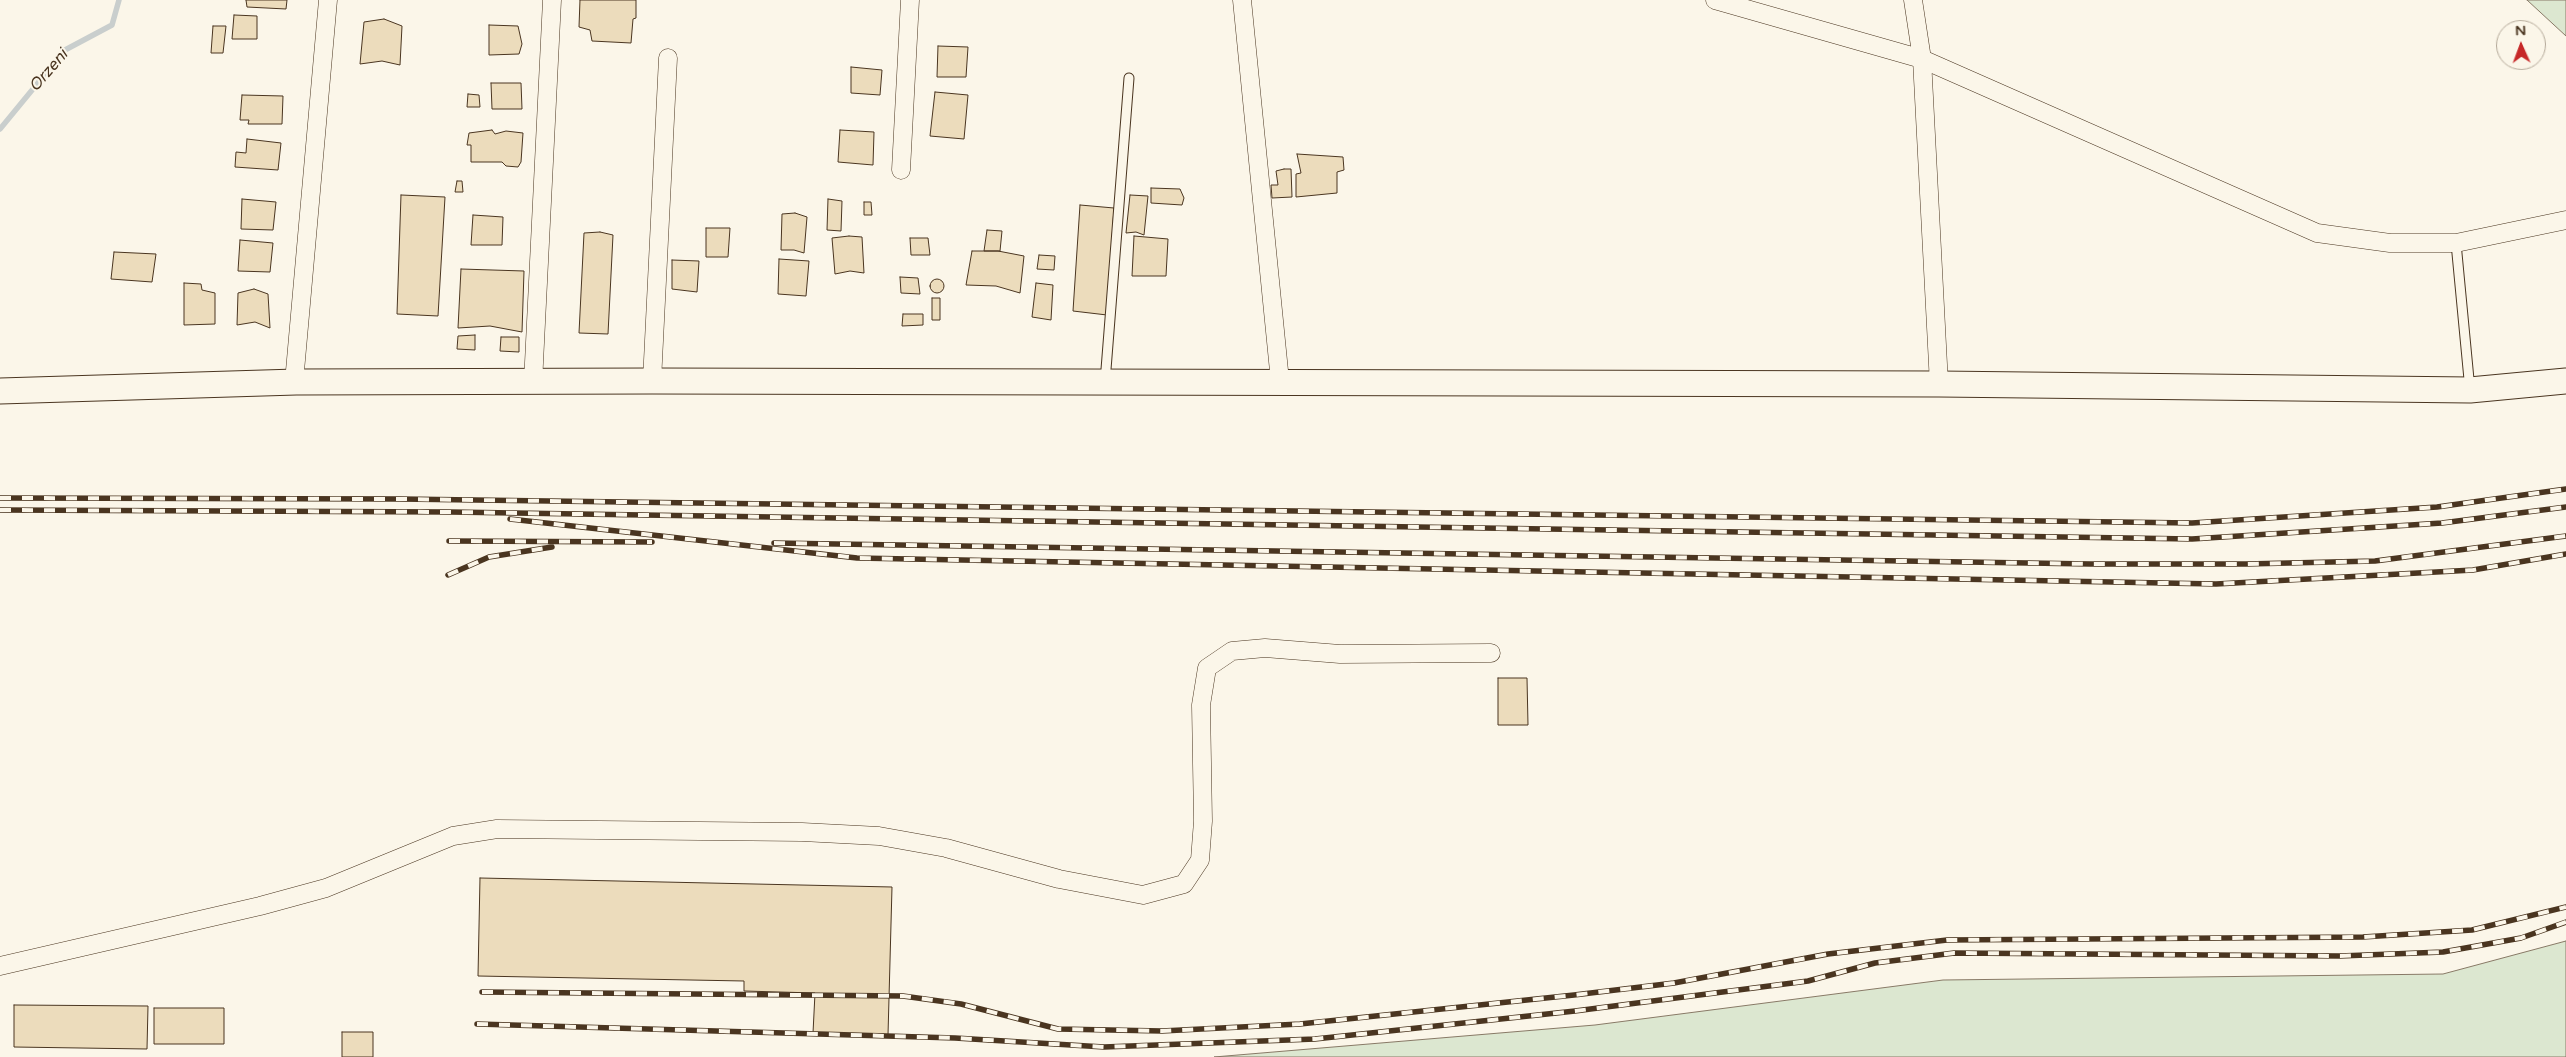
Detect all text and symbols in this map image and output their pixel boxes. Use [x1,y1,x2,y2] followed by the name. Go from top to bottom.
[2496,20,2546,70] north arrow
[2515,22,2526,39] text: N
[25,46,73,96] water label: Orzeni

